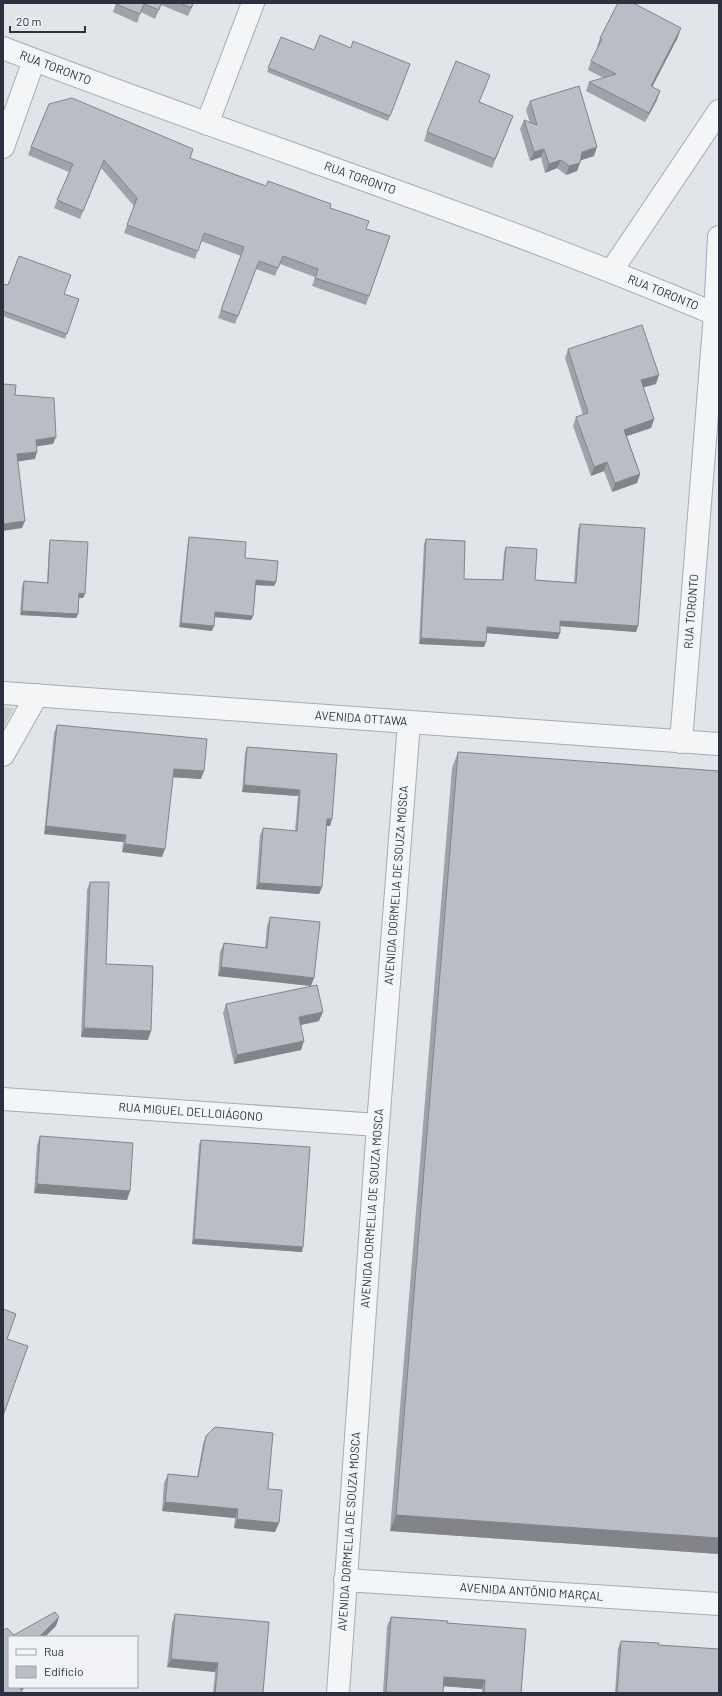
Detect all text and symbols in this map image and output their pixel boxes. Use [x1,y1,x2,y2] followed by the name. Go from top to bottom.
[10,8,85,34] scale bar
[16,14,42,28] text: 20 m
[18,47,93,87] street label: RUA TORONTO
[323,158,398,196] street label: RUA TORONTO
[626,271,701,312] street label: RUA TORONTO
[680,573,700,649] street label: RUA TORONTO
[314,707,408,728] street label: AVENIDA OTTAWA
[381,785,410,985] street label: AVENIDA DORMELIA DE SOUZA MOSCA
[118,1099,263,1123] street label: RUA MIGUEL DELLOIÁGONO
[357,1108,385,1308] street label: AVENIDA DORMELIA DE SOUZA MOSCA
[334,1431,362,1632] street label: AVENIDA DORMELIA DE SOUZA MOSCA
[459,1579,604,1603] street label: AVENIDA ANTÔNIO MARÇAL
[8,1636,138,1688] legend
[44,1644,64,1658] text: Rua
[44,1664,84,1678] text: Edifício

